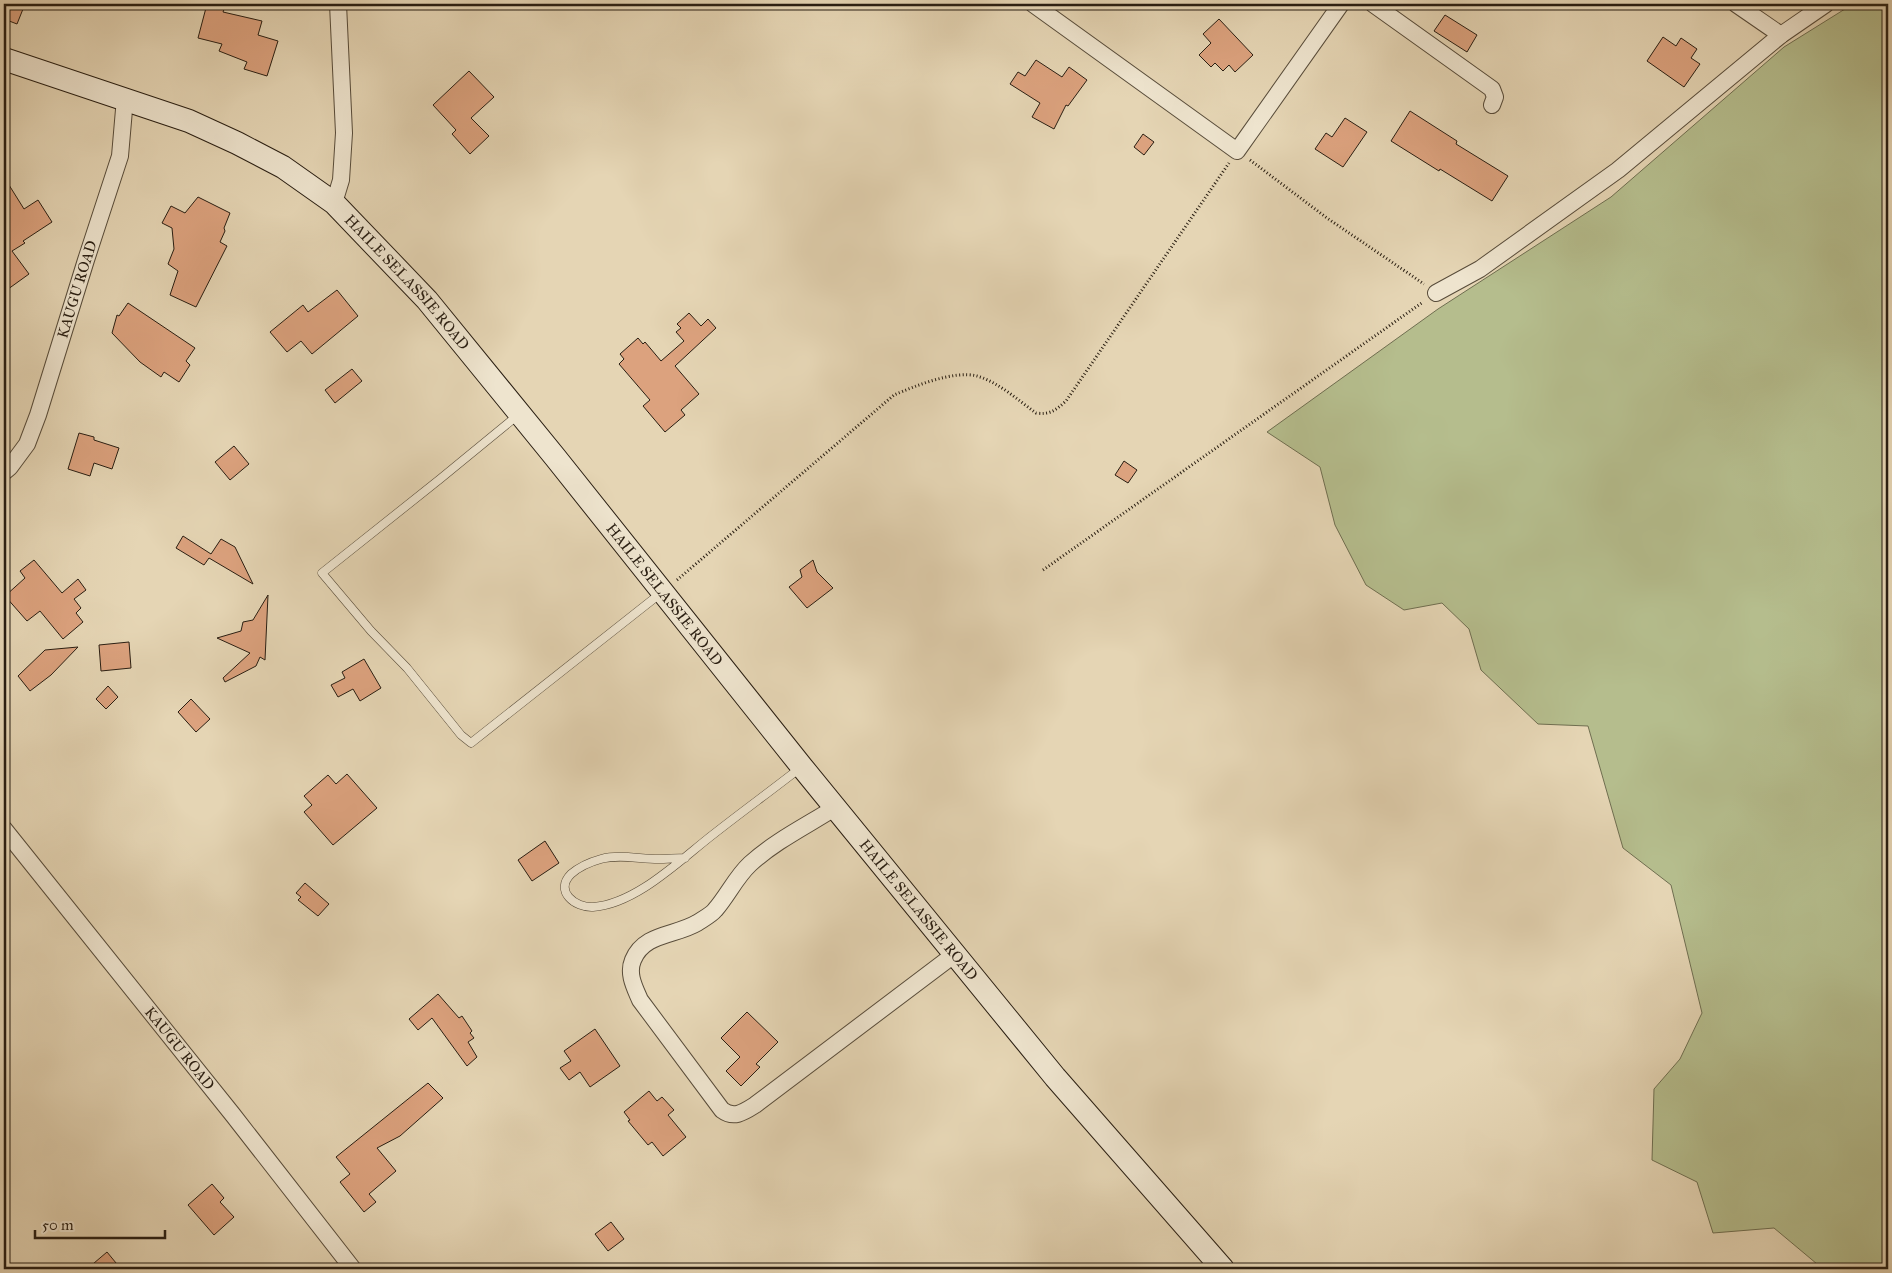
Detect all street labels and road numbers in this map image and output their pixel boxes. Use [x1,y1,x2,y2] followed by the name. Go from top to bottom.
[341,211,473,354] street label: HAILE SELASSIE ROAD
[53,238,101,340] street label: KAUGU ROAD
[602,520,727,669] street label: HAILE SELASSIE ROAD
[856,836,982,984] street label: HAILE SELASSIE ROAD
[141,1003,218,1094] street label: KAUGU ROAD

